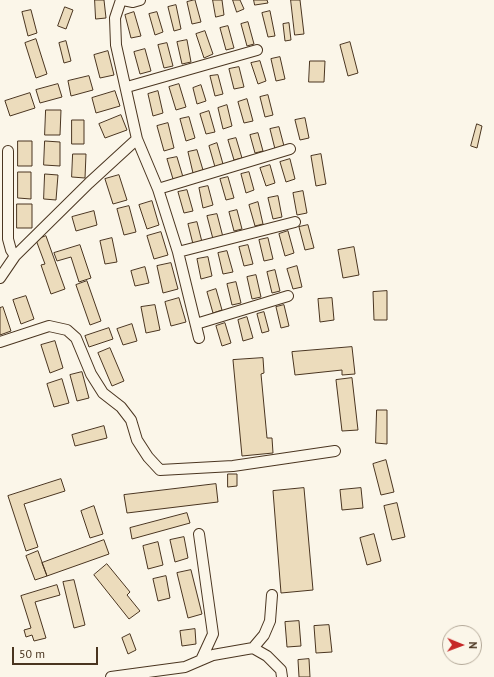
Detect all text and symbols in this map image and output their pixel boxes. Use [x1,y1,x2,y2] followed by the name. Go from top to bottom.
[442,625,482,665] north arrow
[14,639,100,665] scale bar
[466,641,480,649] text: N
[19,646,45,661] text: 50 m

